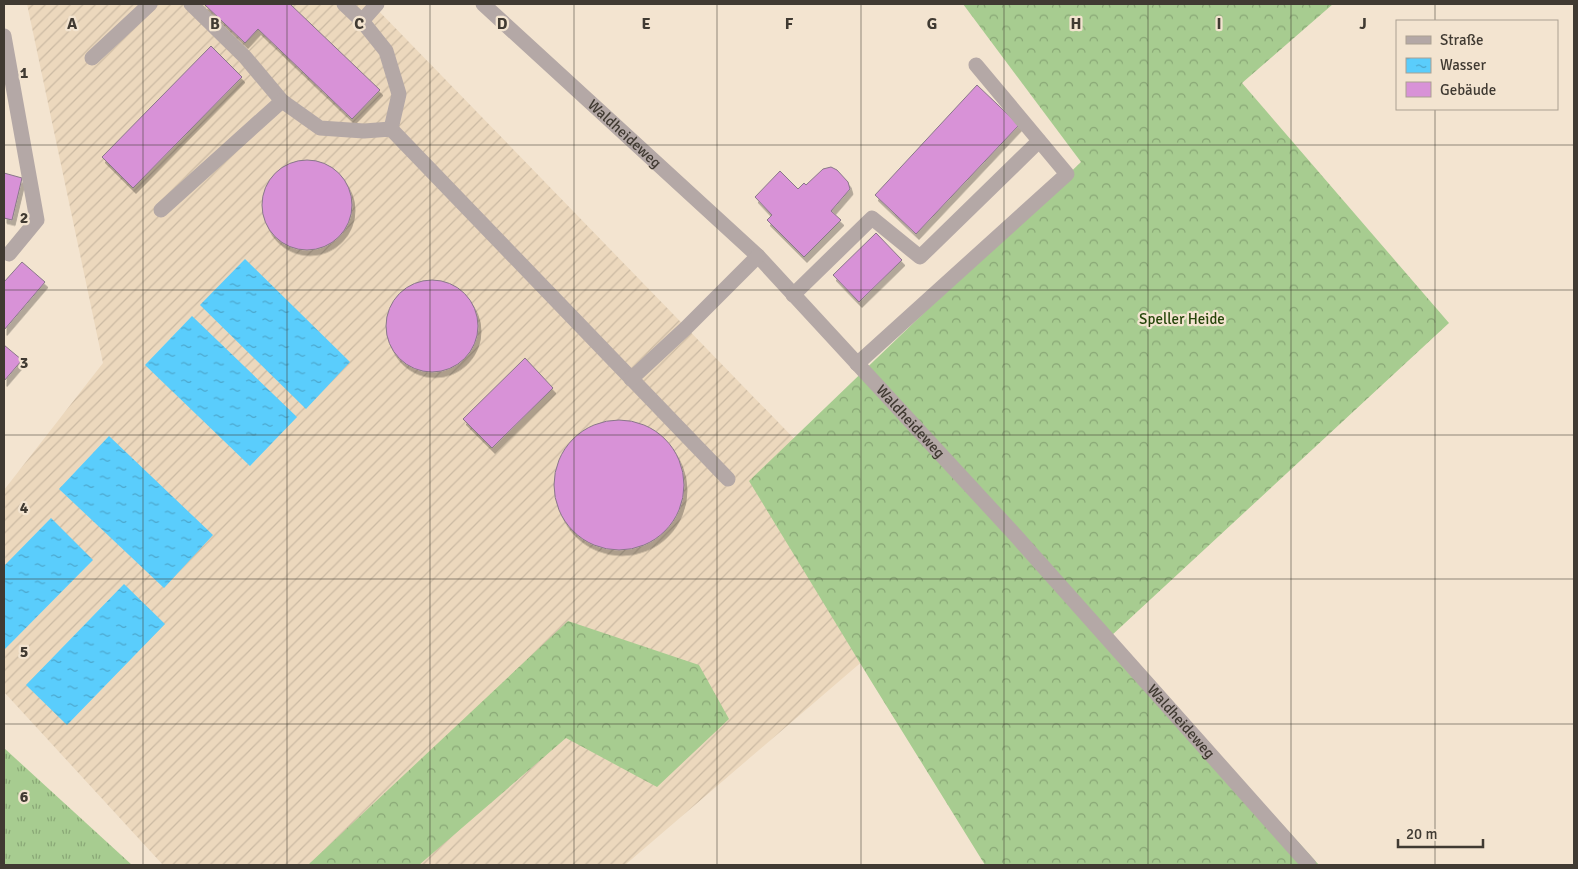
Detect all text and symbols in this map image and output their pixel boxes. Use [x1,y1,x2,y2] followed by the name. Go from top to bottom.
[67,14,78,34] text: A
[210,14,220,34] text: B
[354,14,364,34] text: C
[497,14,508,34] text: D
[641,14,651,34] text: E
[785,14,794,34] text: F
[927,14,937,34] text: G
[1071,14,1081,34] text: H
[1216,14,1222,34] text: I
[1359,14,1367,34] text: J
[1396,20,1558,110] legend
[1440,31,1484,49] text: Straße
[1440,56,1486,74] text: Wasser
[20,63,29,83] text: 1
[1440,81,1496,99] text: Gebäude
[584,96,665,172] street label: Waldheideweg
[20,208,28,228] text: 2
[1139,310,1225,328] park label: Speller Heide
[20,353,28,373] text: 3
[872,381,949,462] street label: Waldheideweg
[20,498,29,518] text: 4
[20,642,28,662] text: 5
[1143,681,1219,762] street label: Waldheideweg
[20,787,29,807] text: 6
[1398,816,1483,848] scale bar
[1406,825,1437,843] text: 20 m

